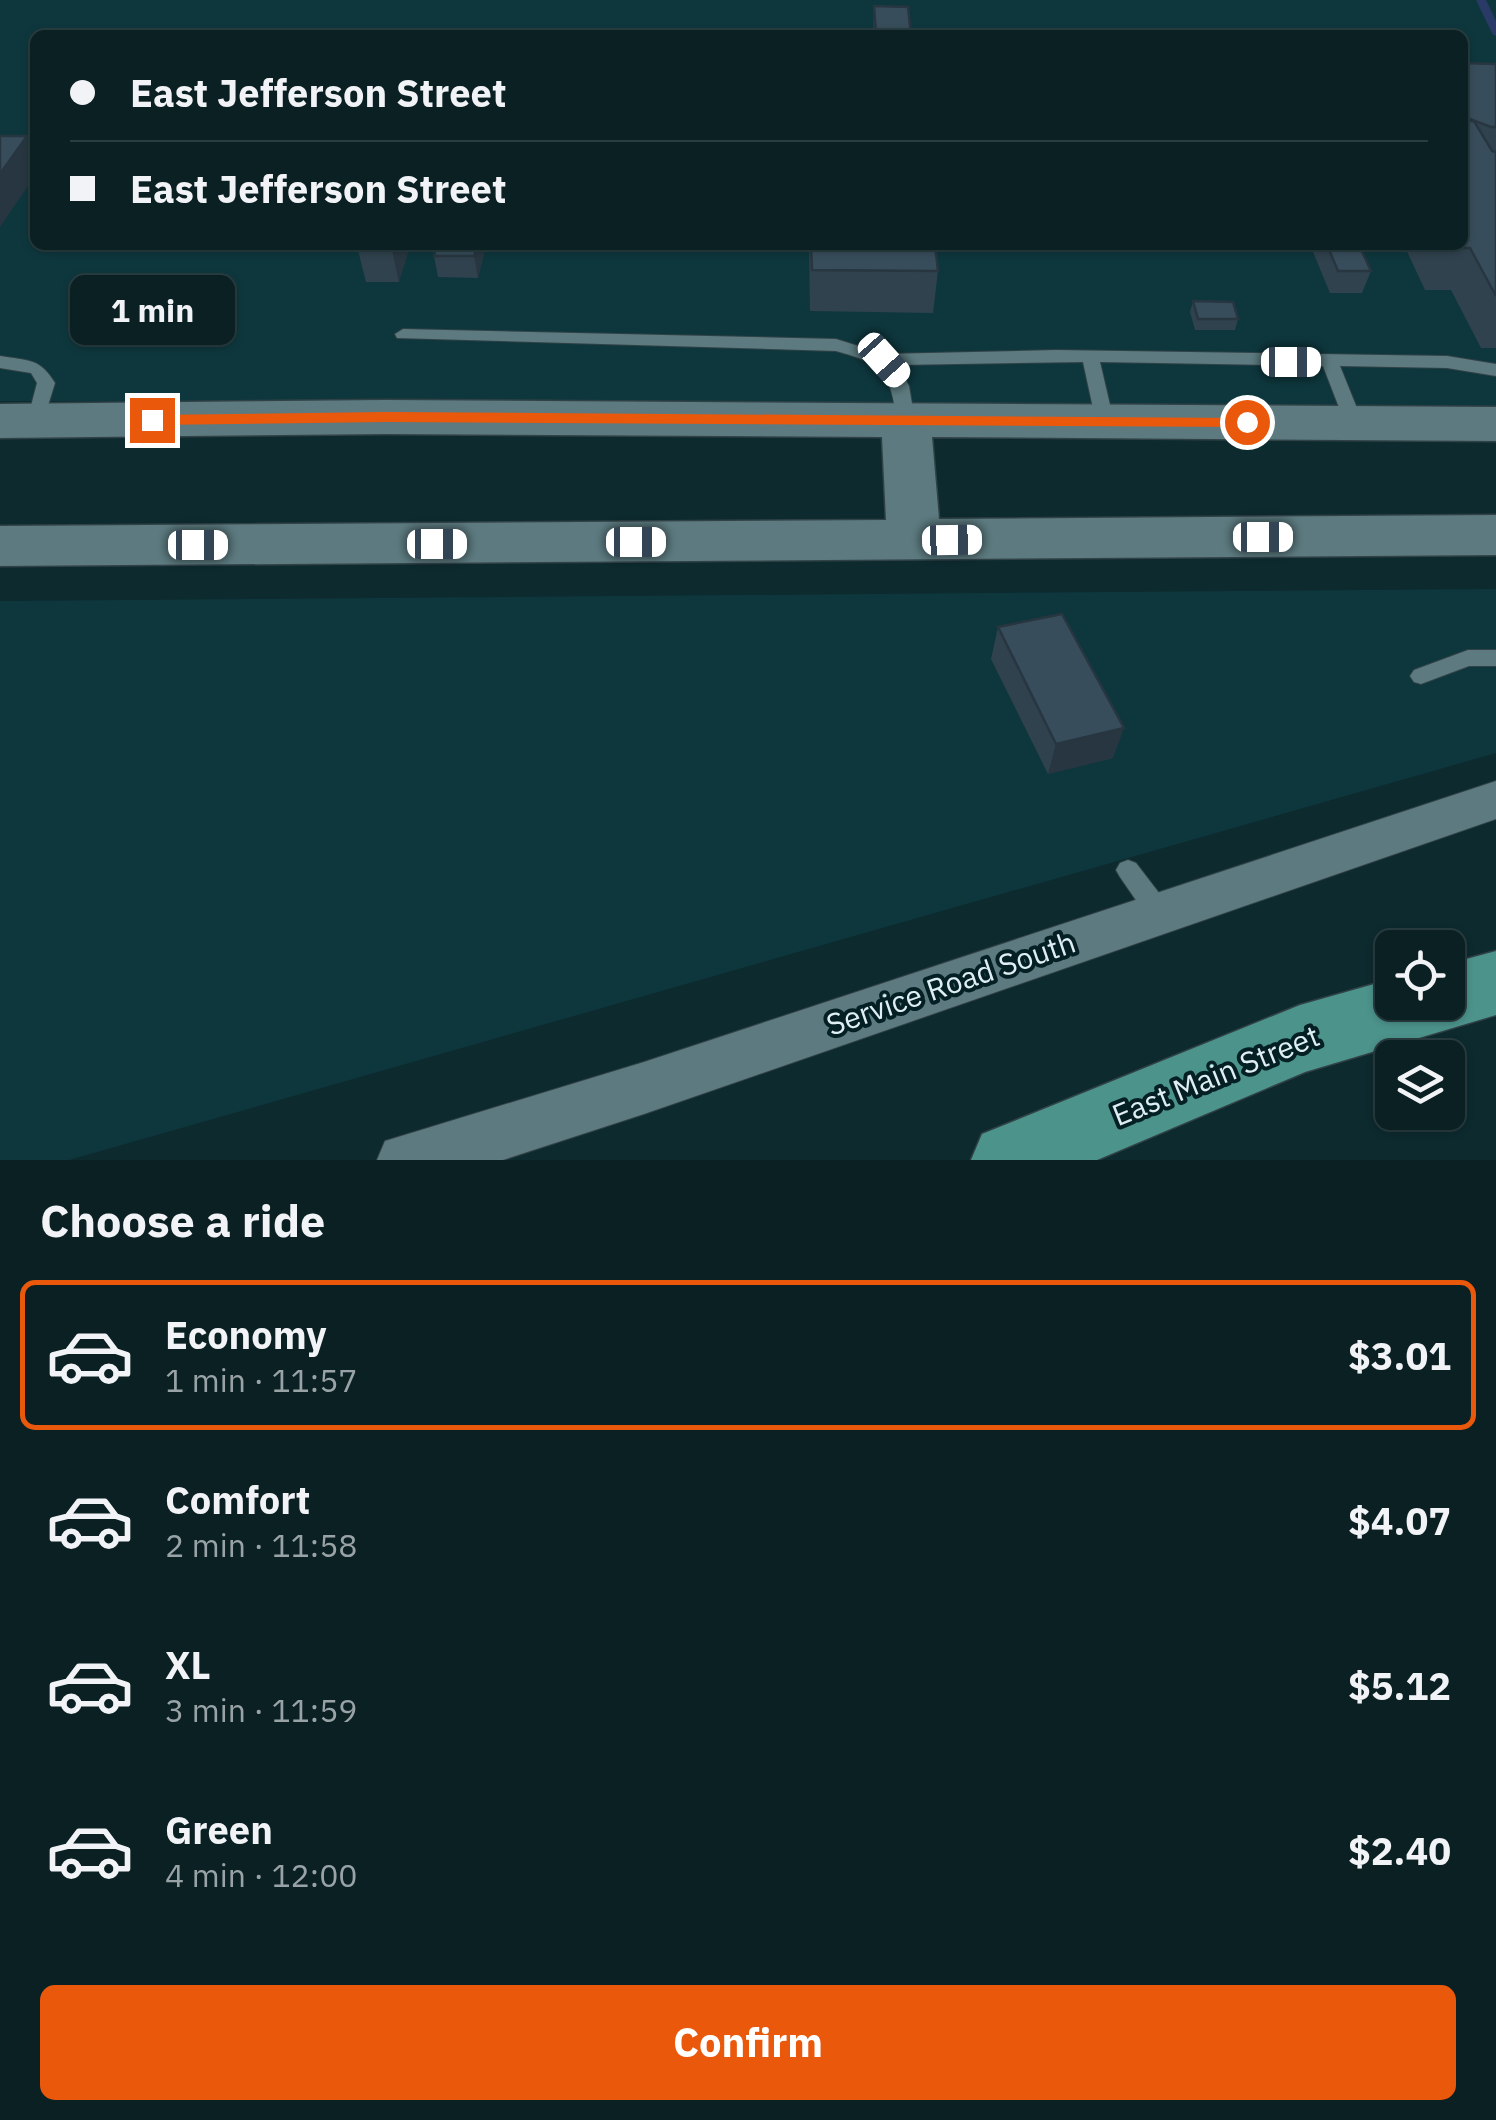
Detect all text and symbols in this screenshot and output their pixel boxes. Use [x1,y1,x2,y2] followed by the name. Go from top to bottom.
[130,68,507,117] text: East Jefferson Street
[130,164,507,213] text: East Jefferson Street
[70,275,234,345] callout: 1 min
[111,289,194,331] text: 1 min
[853,328,915,392] car
[1261,347,1321,377] car
[130,398,175,443] route end
[1225,400,1270,445] route start
[1233,522,1293,552] car
[922,524,982,556] car
[606,527,666,557] car
[407,529,467,559] car
[168,530,228,560] car
[821,922,1080,1043] street label: Service Road South
[1375,930,1465,1130] map controls
[1375,930,1465,1020] button: locate
[1106,1015,1325,1134] street label: East Main Street
[1375,1040,1465,1130] button: layers
[40,1191,325,1249] text: Choose a ride
[45,1310,135,1400] icon: car
[165,1310,327,1359] text: Economy
[1348,1331,1451,1380] text: $3.01
[165,1359,358,1401] text: 1 min · 11:57
[45,1475,135,1565] icon: car
[165,1475,310,1524] text: Comfort
[1348,1496,1451,1545] text: $4.07
[165,1524,358,1566] text: 2 min · 11:58
[45,1640,135,1730] icon: car
[165,1640,211,1689] text: XL
[1348,1661,1451,1710] text: $5.12
[165,1689,358,1731] text: 3 min · 11:59
[45,1805,135,1895] icon: car
[165,1805,273,1854] text: Green
[1348,1826,1451,1875] text: $2.40
[165,1854,358,1896] text: 4 min · 12:00
[40,1985,1456,2100] button: Confirm

